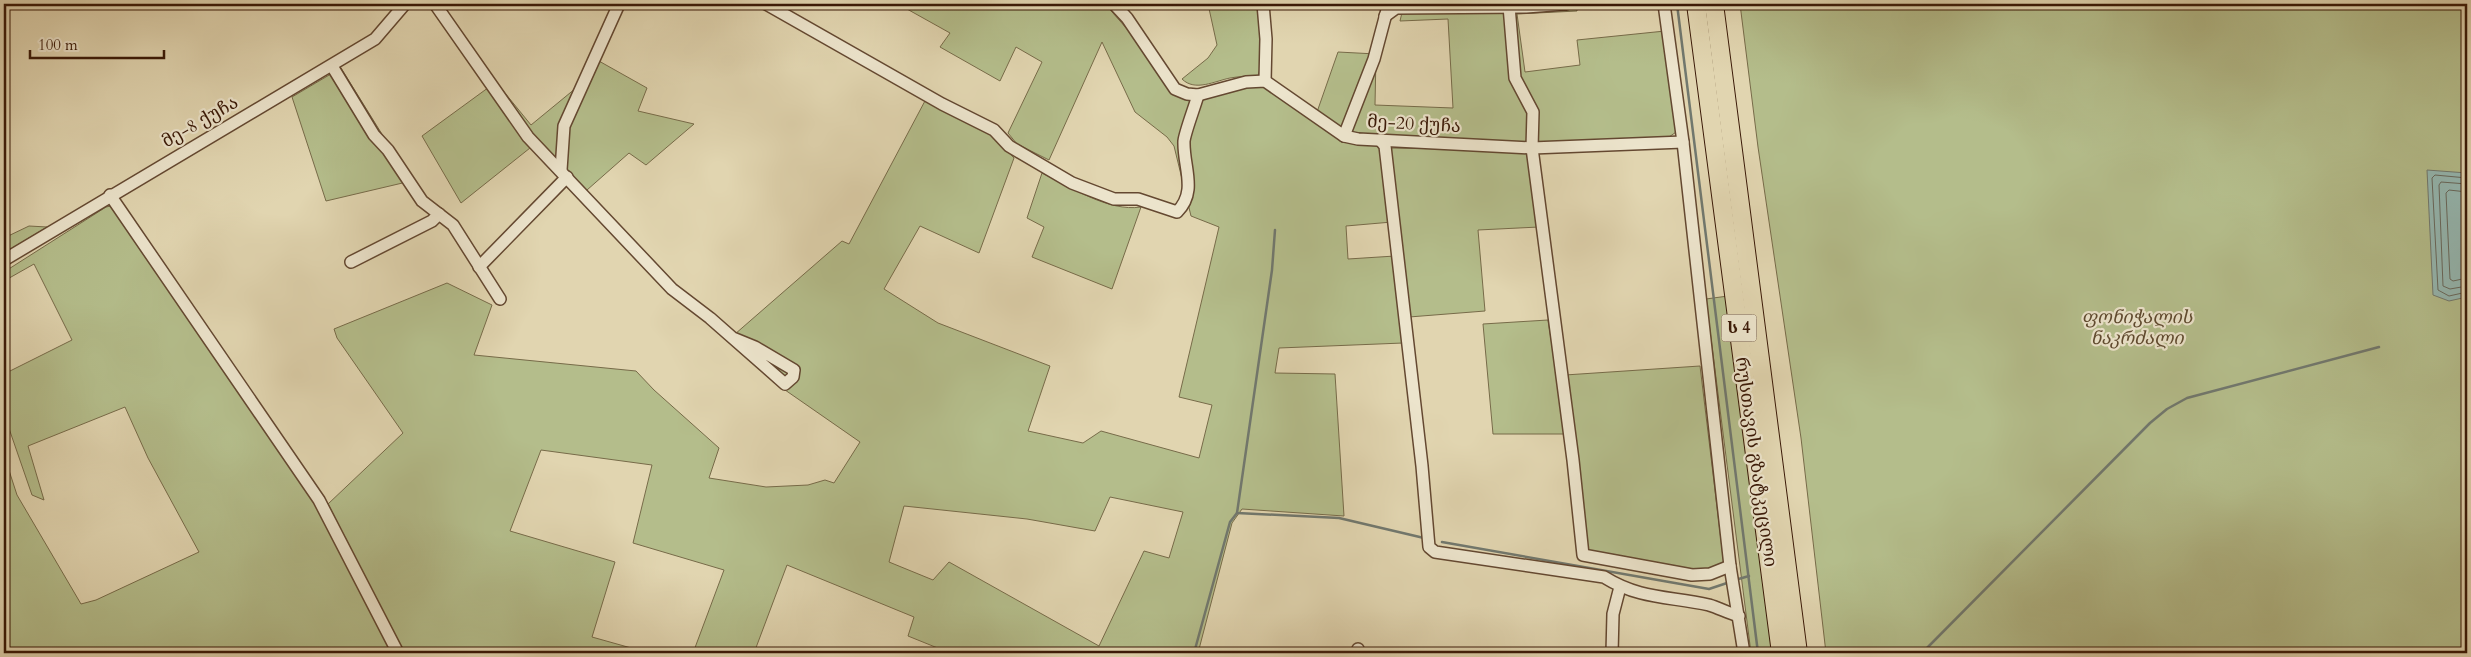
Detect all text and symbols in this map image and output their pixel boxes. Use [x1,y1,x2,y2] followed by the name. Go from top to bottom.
[30,28,164,60] scale bar
[38,35,78,55] text: 100 m
[157,90,243,154] street label: მე-8 ქუჩა
[1367,109,1461,139] street label: მე-20 ქუჩა
[2082,305,2193,351] park label: ფონიჭალის ნაკრძალი
[1722,314,1756,342] road number: ს 4
[1729,355,1783,569] street label: რუსთავის გზატკეცილი

